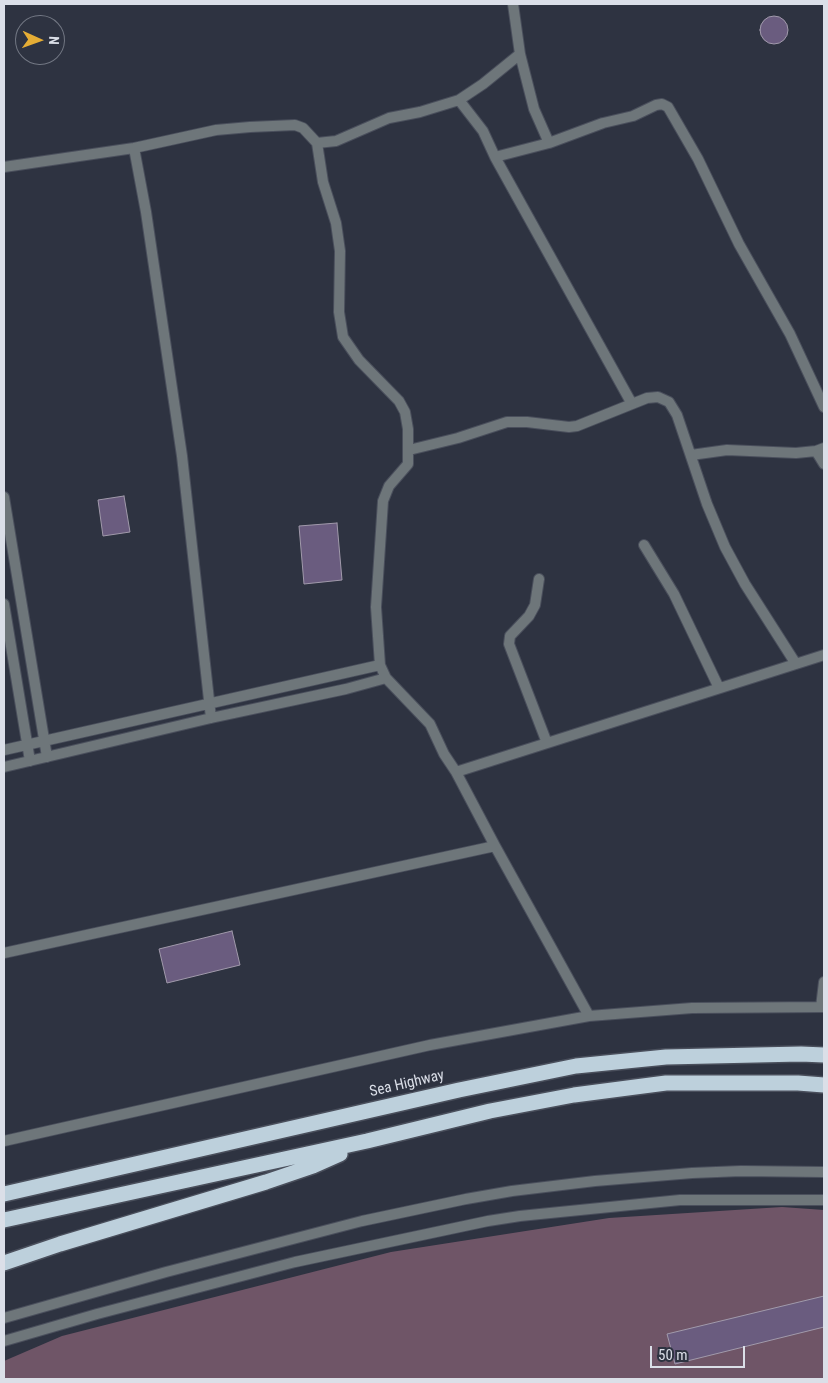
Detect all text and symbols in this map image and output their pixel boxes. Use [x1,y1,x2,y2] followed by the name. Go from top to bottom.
[15,15,65,65] north arrow
[46,36,62,45] text: N
[368,1067,446,1101] street label: Sea Highway
[653,1336,748,1368] scale bar
[658,1346,688,1364] text: 50 m

